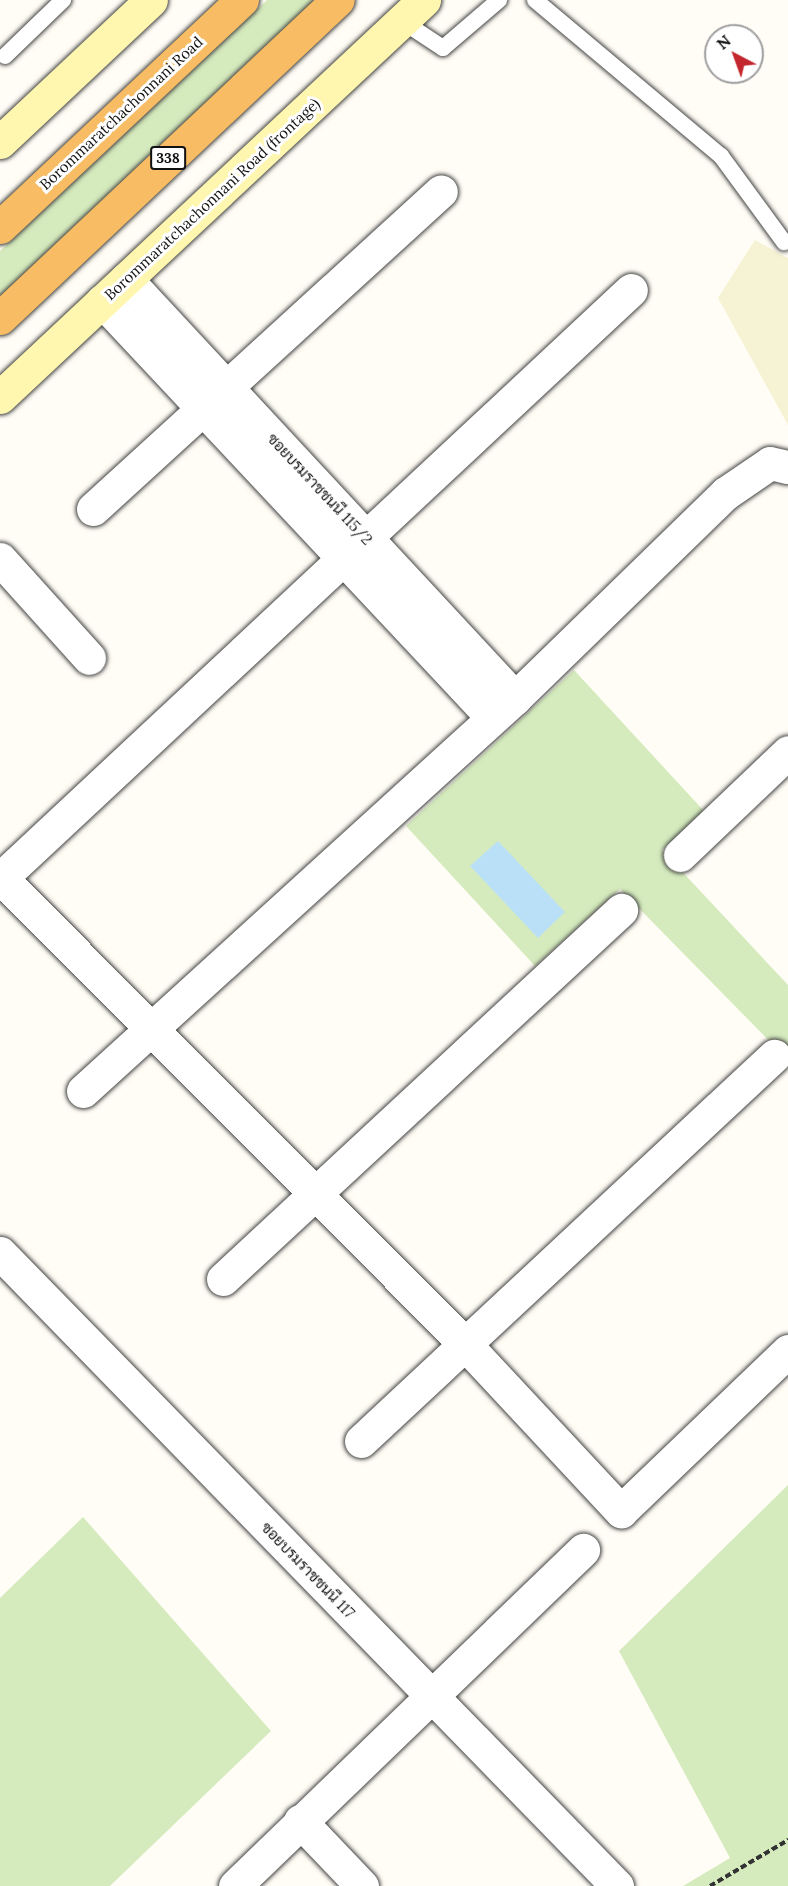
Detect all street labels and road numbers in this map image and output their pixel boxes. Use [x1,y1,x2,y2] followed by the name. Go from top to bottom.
[36,33,206,193] street label: Borommaratchachonnani Road
[101,94,323,304] street label: Borommaratchachonnani Road (frontage)
[150,147,186,169] road number: 338
[264,430,376,548] street label: ซอยบรมราชชนนี 115/2
[258,1518,358,1622] street label: ซอยบรมราชชนนี 117

